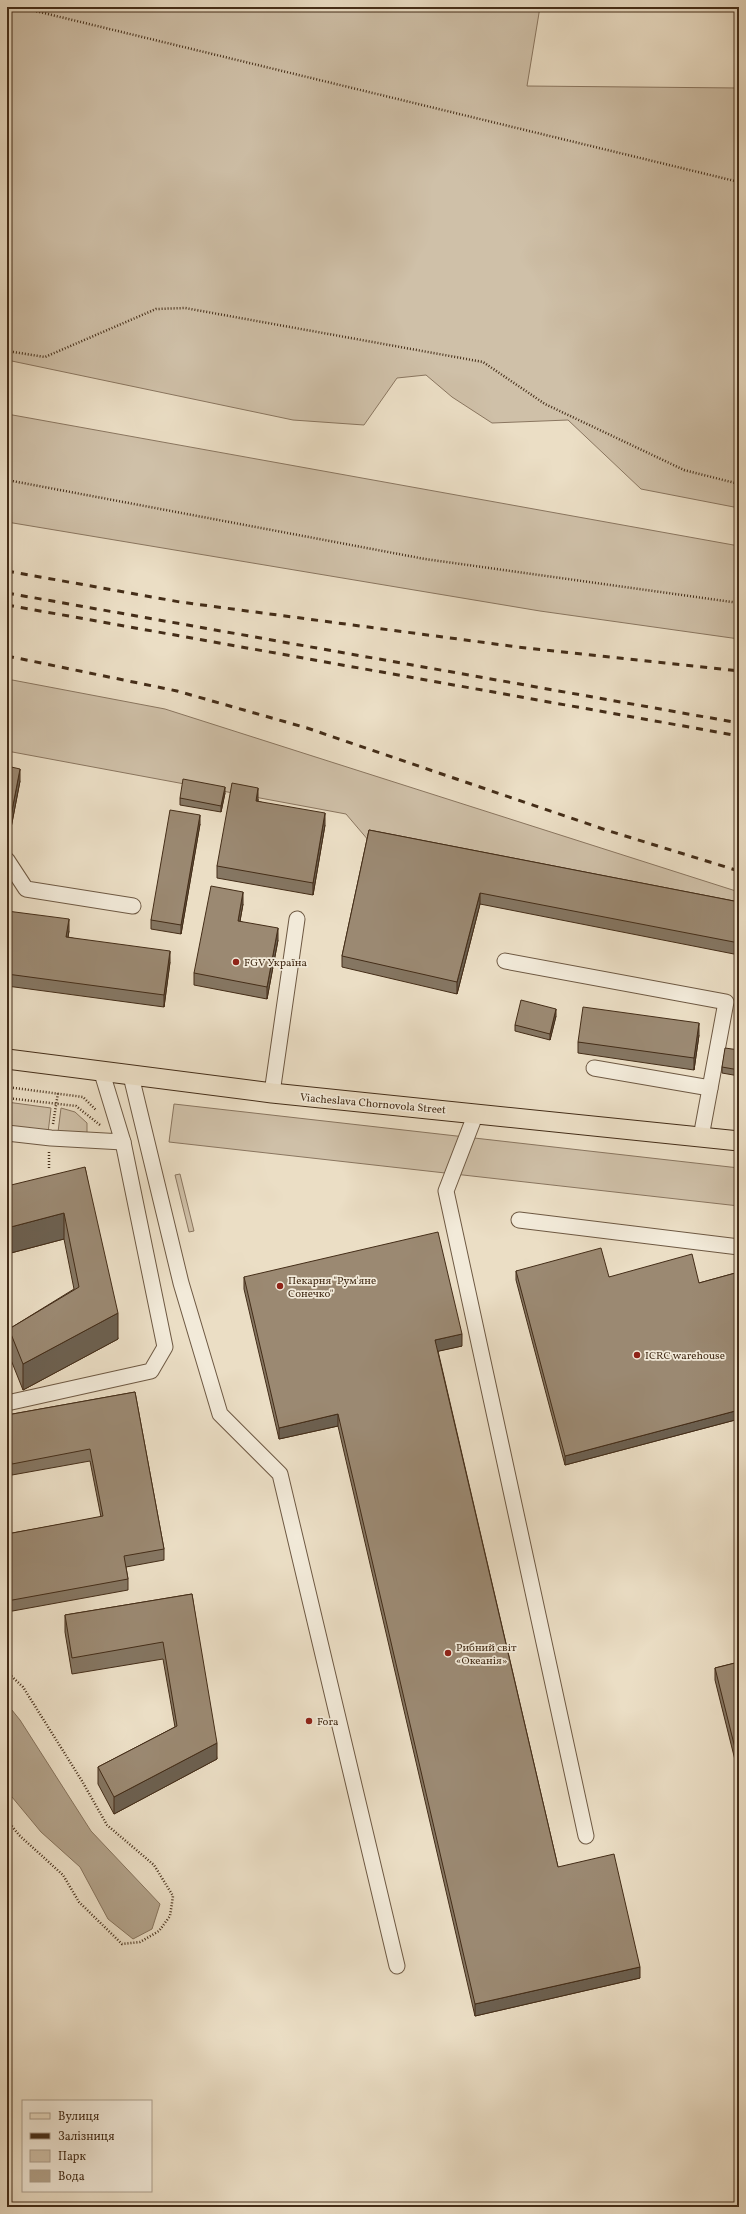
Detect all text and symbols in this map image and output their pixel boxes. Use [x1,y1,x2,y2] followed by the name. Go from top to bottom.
[244,956,307,971] place label: FGV Україна
[231,957,241,967] marker: FGV Україна
[299,1091,447,1118] street label: Viacheslava Chornovola Street
[288,1274,376,1302] place label: Пекарня "Рум'яне Сонечко"
[275,1281,285,1291] marker: Пекарня "Рум'яне Сонечко"
[645,1349,725,1364] place label: ICRC warehouse
[632,1350,642,1360] marker: ICRC warehouse
[456,1641,517,1669] place label: Рибний світ «Океанія»
[443,1648,453,1658] marker: Рибний світ «Океанія»
[317,1715,339,1730] place label: Fora
[304,1716,314,1726] marker: Fora
[22,2100,152,2192] legend
[58,2109,99,2125] text: Вулиця
[58,2129,114,2145] text: Залізниця
[58,2149,86,2165] text: Парк
[58,2169,85,2185] text: Вода

